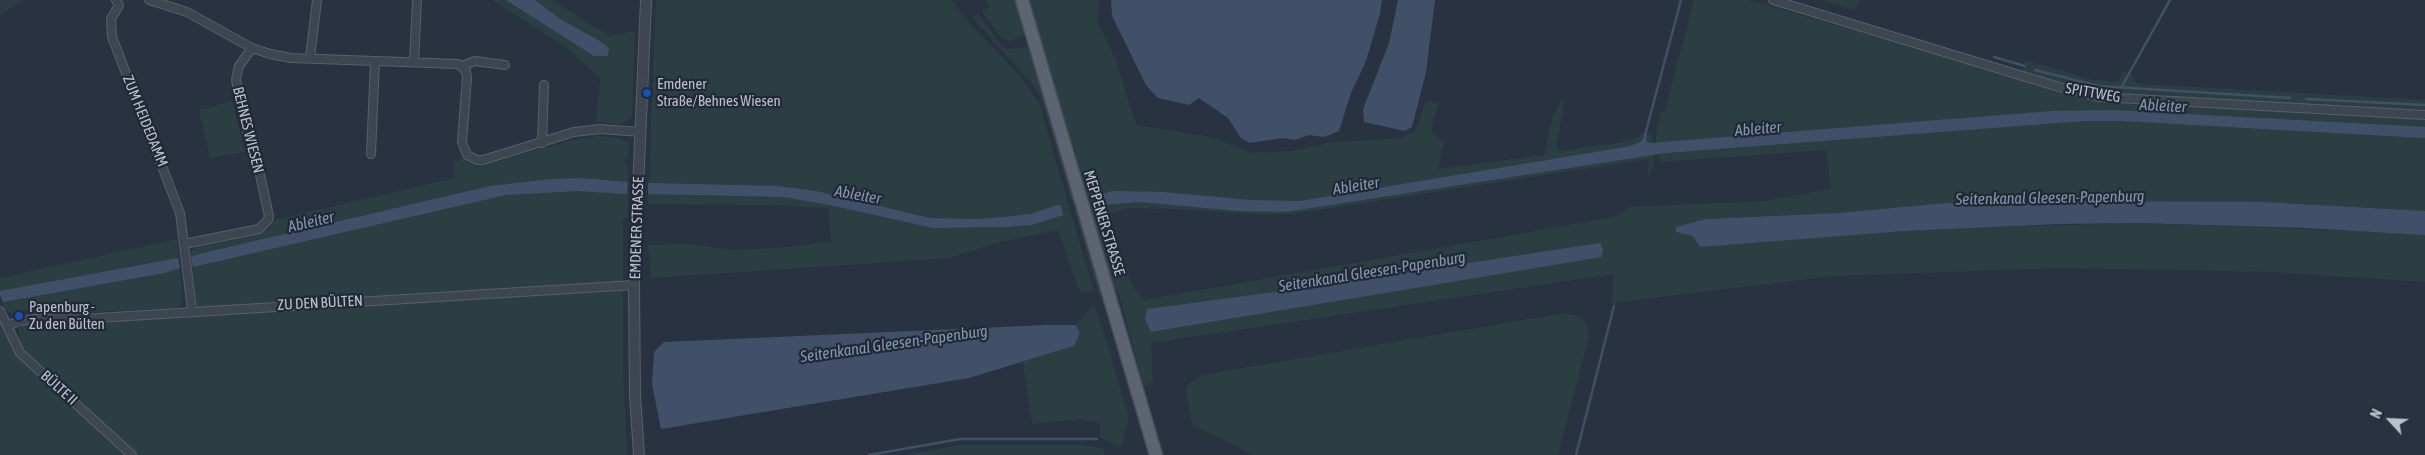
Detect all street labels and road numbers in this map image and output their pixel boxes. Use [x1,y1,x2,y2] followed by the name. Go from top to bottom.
[118,73,172,169] street label: ZUM HEIDEDAMM
[2064,79,2122,107] street label: SPITTWEG
[229,85,267,175] street label: BEHNES WIESEN
[1079,168,1129,278] street label: MEPPENER STRASSE
[626,176,648,280] street label: EMDENER STRASSE
[277,292,363,314] street label: ZU DEN BÜLTEN
[37,367,81,409] street label: BÜLTE II

